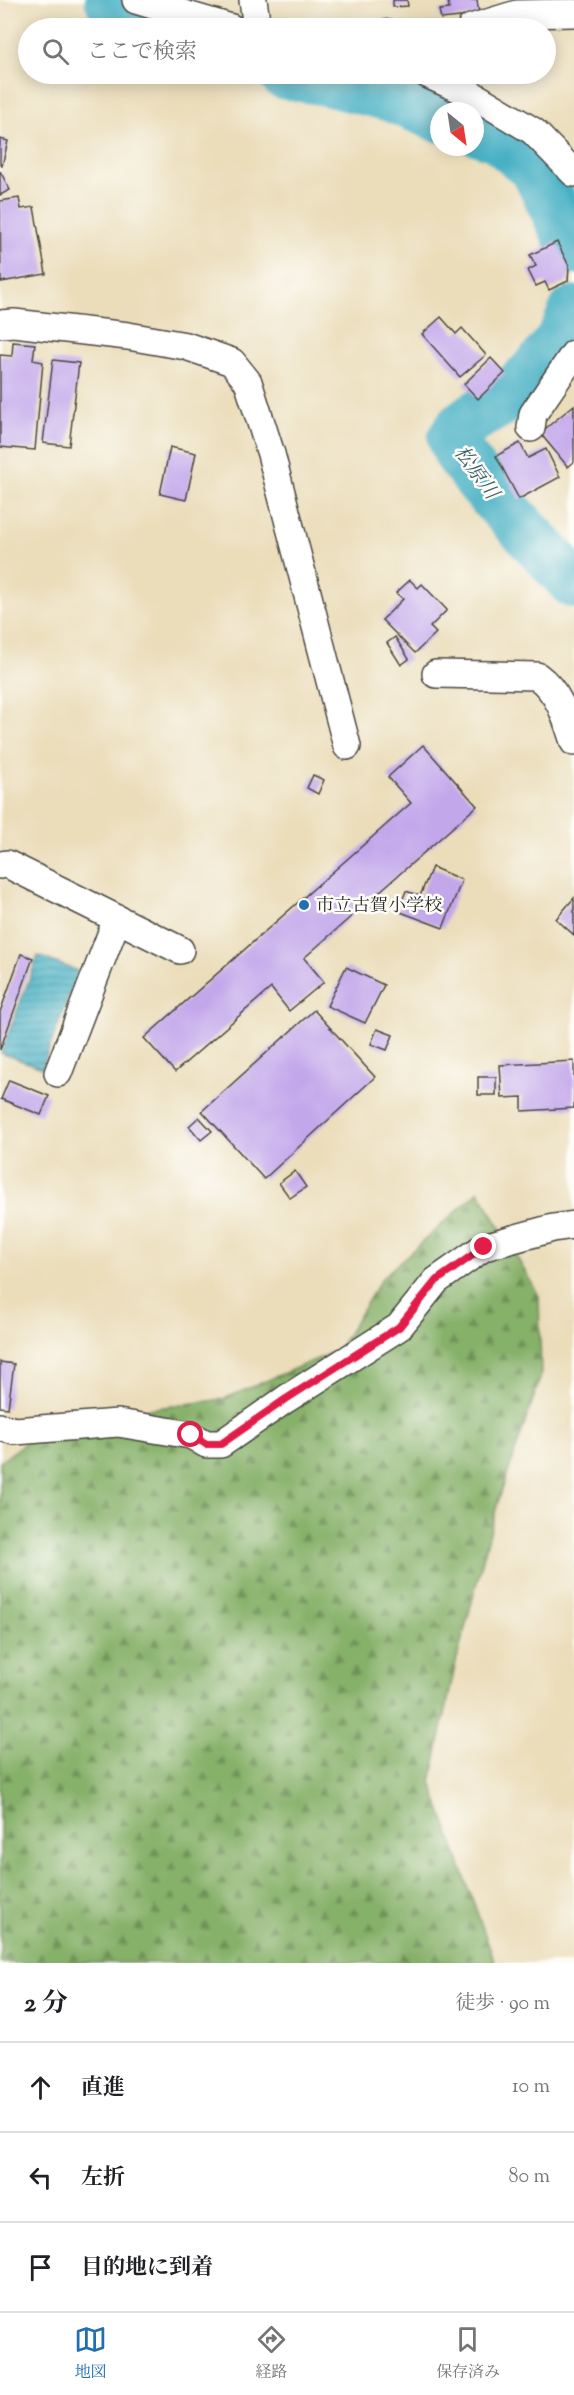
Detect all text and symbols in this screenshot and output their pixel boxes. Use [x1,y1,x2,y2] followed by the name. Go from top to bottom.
[18,18,556,84] search box
[39,35,72,68] icon: search
[87,37,197,69] text: ここで検索
[430,102,484,156] north arrow
[446,441,506,508] water label: 松原川
[316,894,442,920] place label: 市立古賀小学校
[297,898,311,912] marker: 市立古賀小学校
[470,1233,496,1259] route end
[177,1421,203,1447] route start
[24,1986,68,2023] text: 2 分
[455,1990,550,2019] text: 徒歩 · 90 m
[24,2071,57,2104] icon: ahead
[81,2073,125,2105] text: 直進
[512,2073,550,2102] text: 10 m
[24,2161,57,2194] icon: left
[81,2163,125,2195] text: 左折
[509,2163,550,2192] text: 80 m
[24,2251,57,2284] icon: arrive
[81,2253,213,2285] text: 目的地に到着
[74,2323,107,2385] tab: 地図
[255,2323,288,2385] tab: 経路
[436,2323,500,2385] tab: 保存済み

